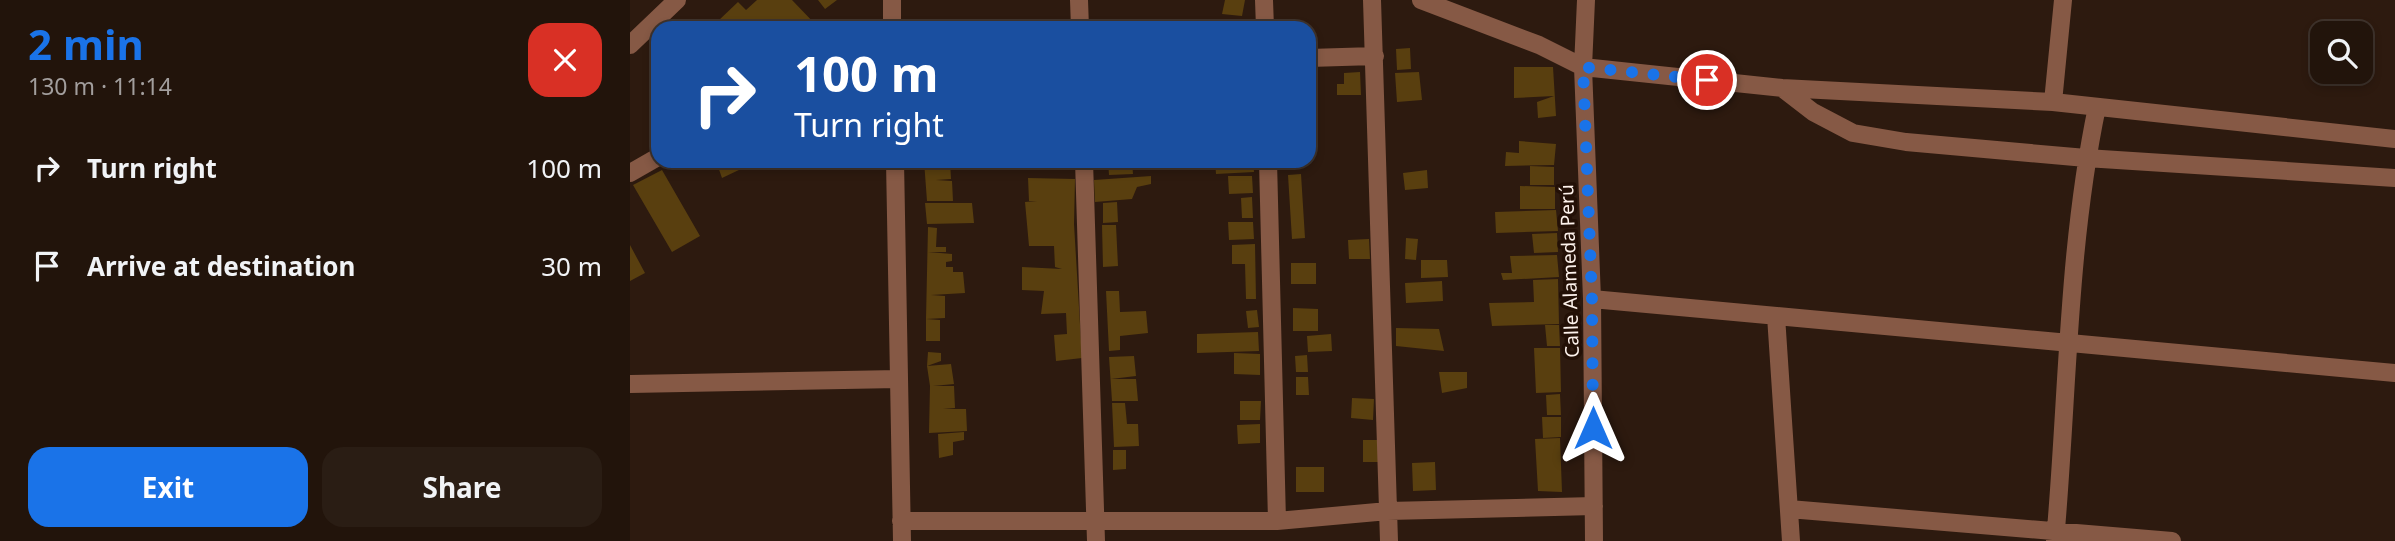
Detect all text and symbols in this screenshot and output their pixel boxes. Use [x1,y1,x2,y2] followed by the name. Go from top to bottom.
[28,15,144,72] text: 2 min
[2310,21,2373,84] map controls
[2310,21,2373,84] button: search
[528,23,602,97] button: close
[794,40,939,106] text: 100 m
[679,49,770,140] icon: right
[1677,50,1737,110] pin
[1688,61,1726,99] icon: arrive
[28,70,172,102] text: 130 m · 11:14
[794,103,944,146] text: Turn right
[28,149,66,187] icon: right
[87,150,217,186] text: Turn right
[526,150,602,186] text: 100 m
[1553,184,1585,358] street label: Calle Alameda Perú
[28,247,66,285] icon: arrive
[87,248,356,284] text: Arrive at destination
[541,248,602,284] text: 30 m
[1556,391,1630,465] position arrow
[28,447,308,527] button: Exit
[322,447,602,527] button: Share

